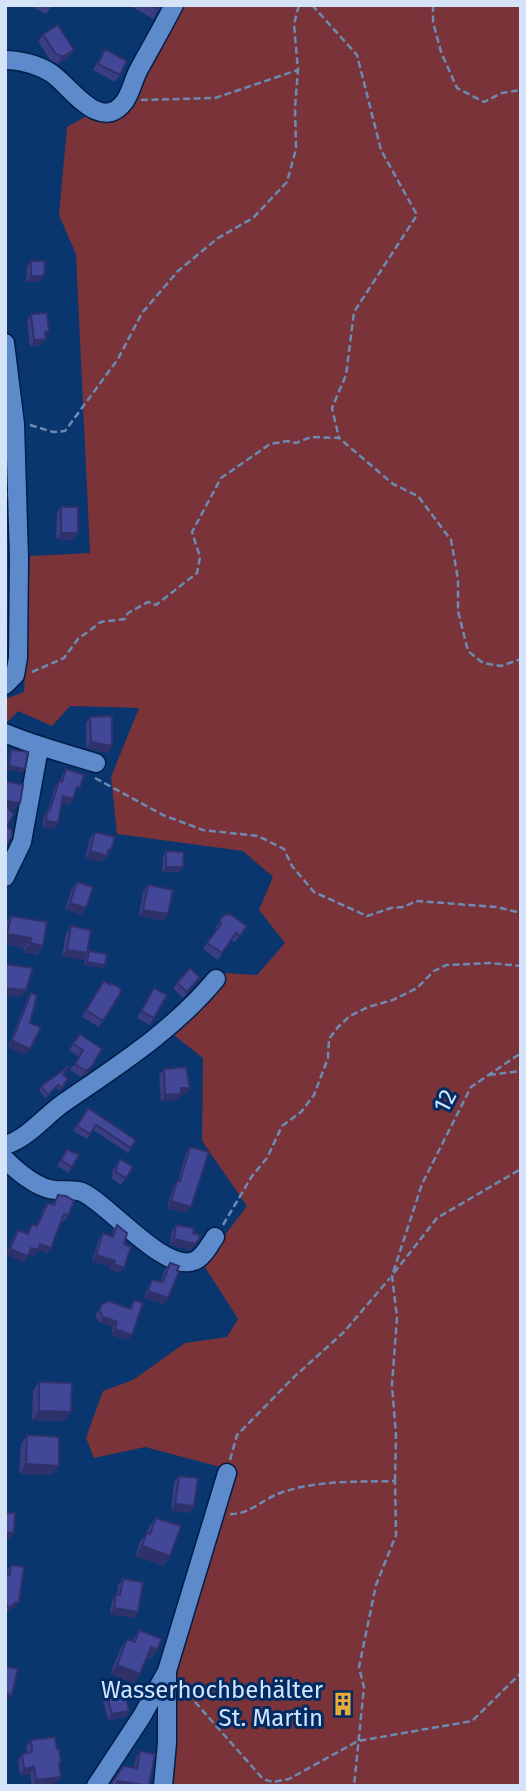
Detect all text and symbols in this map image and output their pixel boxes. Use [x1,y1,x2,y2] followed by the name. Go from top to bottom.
[427,1085,463,1117] street label: 12
[101,1676,324,1732] place label: Wasserhochbehälter St. Martin
[329,1690,357,1718] building icon: Wasserhochbehälter St. Martin

